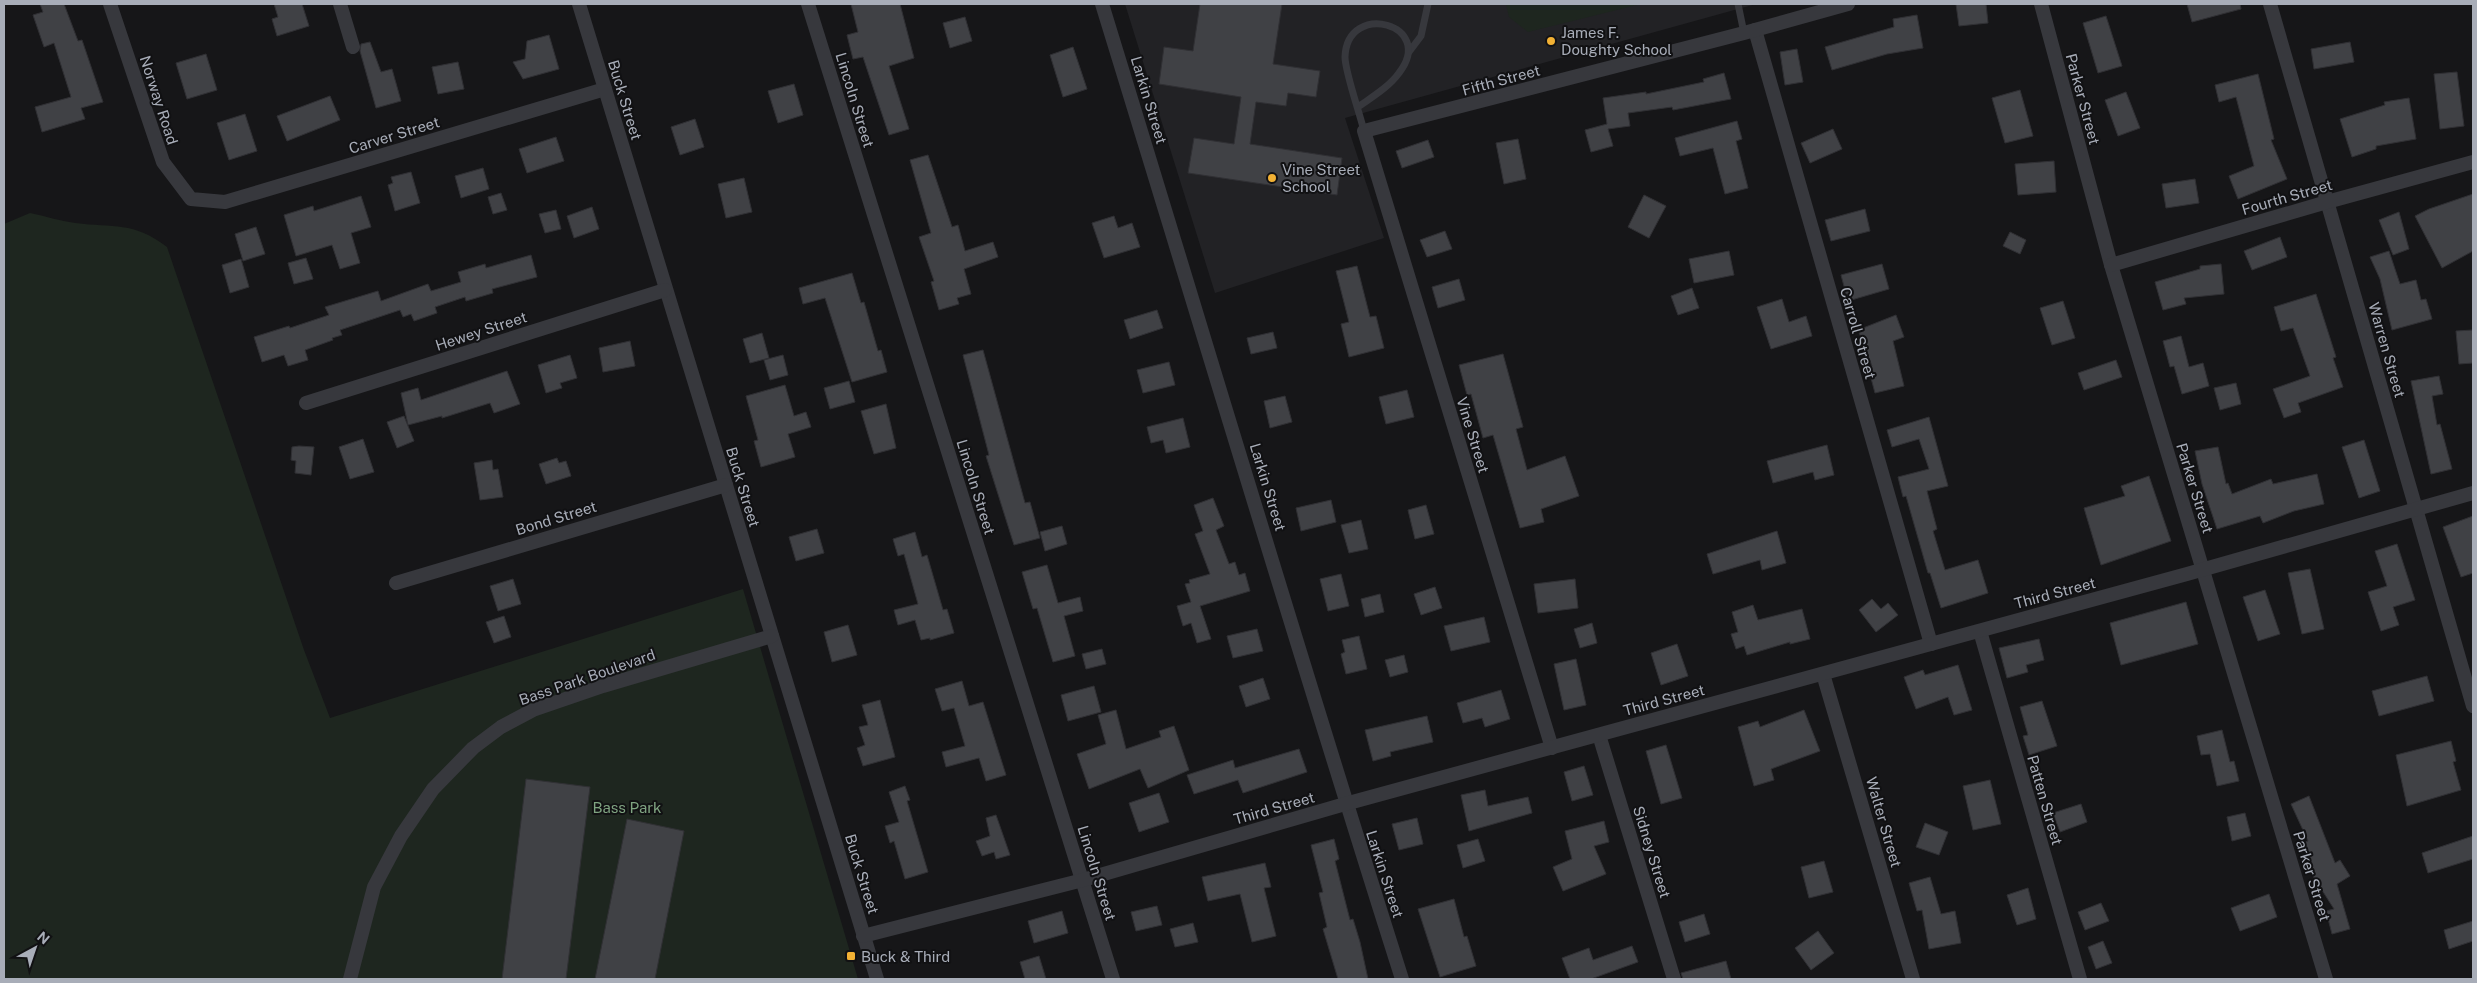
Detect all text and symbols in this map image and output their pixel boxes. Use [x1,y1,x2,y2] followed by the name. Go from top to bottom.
[1561,24,1672,58] place label: James F. Doughty School
[1545,35,1557,47] marker: James F. Doughty School
[832,51,878,150] street label: Lincoln Street
[2063,52,2103,146] street label: Parker Street
[137,53,181,147] street label: Norway Road
[1128,54,1170,146] street label: Larkin Street
[605,58,645,142] street label: Buck Street
[1460,61,1542,99] street label: Fifth Street
[347,113,441,157] street label: Carver Street
[1282,161,1361,195] place label: Vine Street School
[1266,172,1278,184] marker: Vine Street School
[2240,176,2334,218] street label: Fourth Street
[1837,285,1879,381] street label: Carroll Street
[2365,300,2409,400] street label: Warren Street
[433,308,529,354] street label: Hewey Street
[1453,395,1493,475] street label: Vine Street
[953,438,999,537] street label: Lincoln Street
[1247,441,1289,533] street label: Larkin Street
[2173,441,2217,535] street label: Parker Street
[723,445,763,529] street label: Buck Street
[514,498,599,538] street label: Bond Street
[2012,574,2098,612] street label: Third Street
[517,646,657,708] street label: Bass Park Boulevard
[1621,681,1707,719] street label: Third Street
[2024,753,2066,847] street label: Patten Street
[1863,775,1905,869] street label: Walter Street
[1232,788,1317,828] street label: Third Street
[592,799,662,816] park label: Bass Park
[1630,804,1674,900] street label: Sidney Street
[1074,824,1120,923] street label: Lincoln Street
[1363,828,1407,920] street label: Larkin Street
[2290,829,2334,923] street label: Parker Street
[842,832,882,916] street label: Buck Street
[10,923,60,973] north arrow
[34,928,53,948] text: N
[861,948,950,965] place label: Buck & Third
[845,950,857,962] marker: Buck & Third

